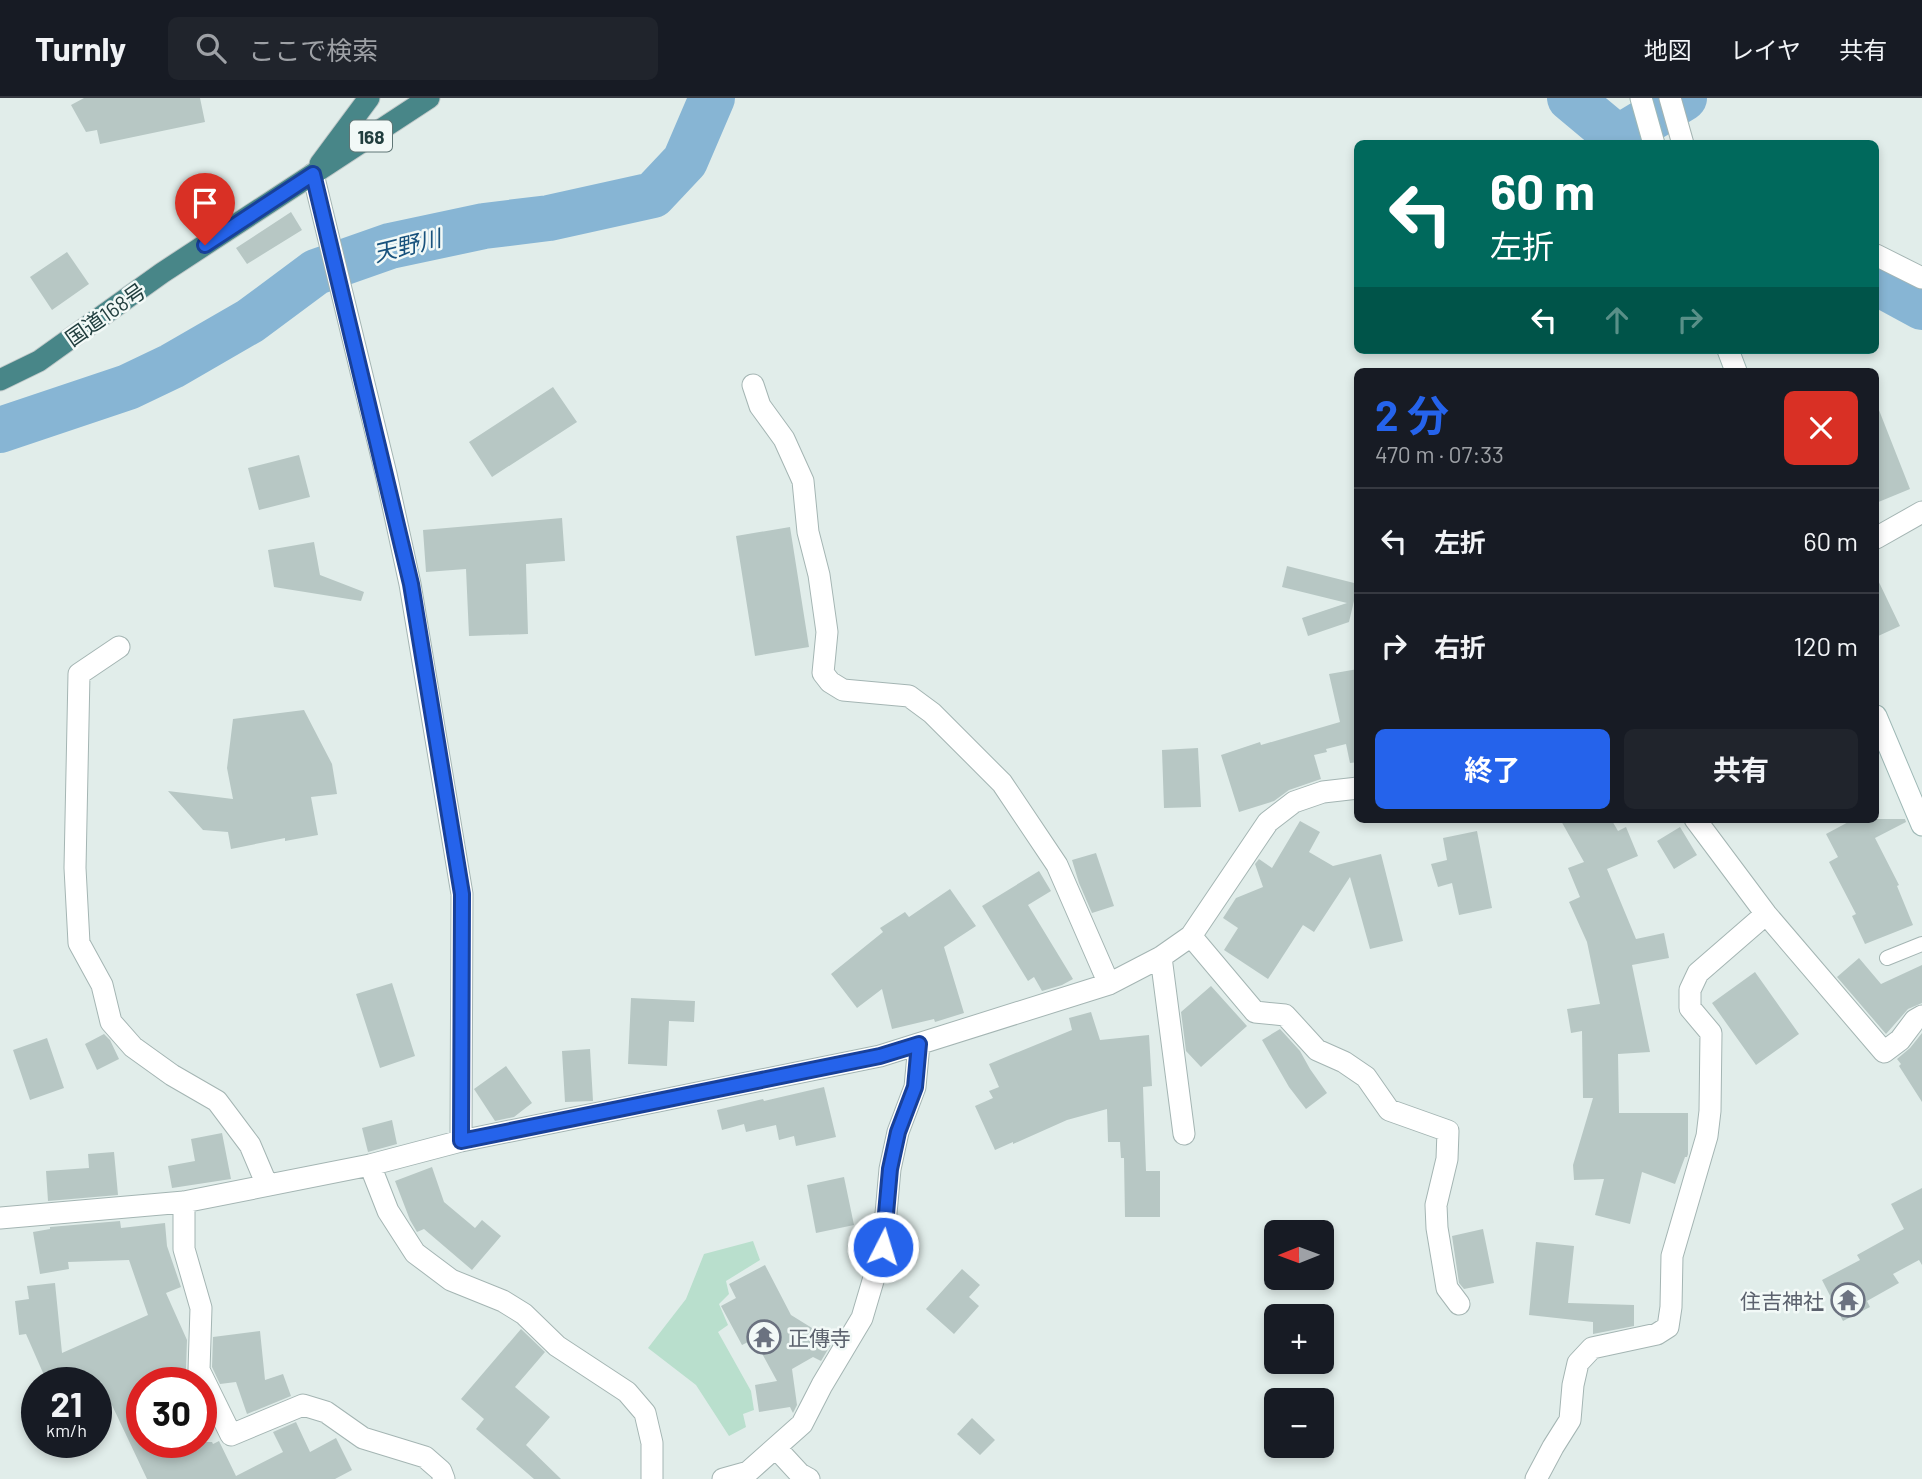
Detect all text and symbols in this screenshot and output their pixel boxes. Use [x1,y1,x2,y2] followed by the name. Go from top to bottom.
[168,17,658,80] search box
[35,28,126,68] text: Turnly
[192,29,230,67] icon: search
[248,34,378,65] text: ここで検索
[1644,35,1692,64] text: 地図
[1730,35,1801,64] text: レイヤ
[1839,35,1887,64] text: 共有
[350,120,392,152] road number: 168
[1490,161,1595,220] text: 60 m
[1375,168,1466,259] icon: left
[175,173,235,245] pin
[186,184,224,222] icon: arrive
[370,222,447,267] water label: 天野川
[1490,226,1554,264] text: 左折
[60,277,150,351] street label: 国道168号
[1525,301,1563,339] icon: left
[1598,301,1636,339] icon: ahead
[1671,301,1709,339] icon: right
[1375,389,1449,439] text: 2 分
[1784,391,1858,465] button: close
[1375,440,1504,468] text: 470 m · 07:33
[1375,522,1413,560] icon: left
[1803,525,1858,556] text: 60 m
[1434,526,1486,557] text: 左折
[1375,627,1413,665] icon: right
[1794,630,1858,661] text: 120 m
[1434,631,1486,662] text: 右折
[1375,729,1610,809] button: 終了
[1624,729,1858,809] button: 共有
[846,1210,920,1284] position arrow
[1264,1220,1334,1290] north arrow
[1264,1220,1334,1458] map controls
[1829,1281,1867,1319] temple icon: 住吉神社
[1740,1288,1824,1313] place label: 住吉神社
[1264,1304,1334,1374] button: +
[745,1318,783,1356] temple icon: 正傳寺
[788,1325,851,1350] place label: 正傳寺
[126,1367,217,1458] speed limit sign: 30
[51,1382,82,1424] text: 21
[1264,1388,1334,1458] button: −
[46,1419,87,1441] text: km/h

